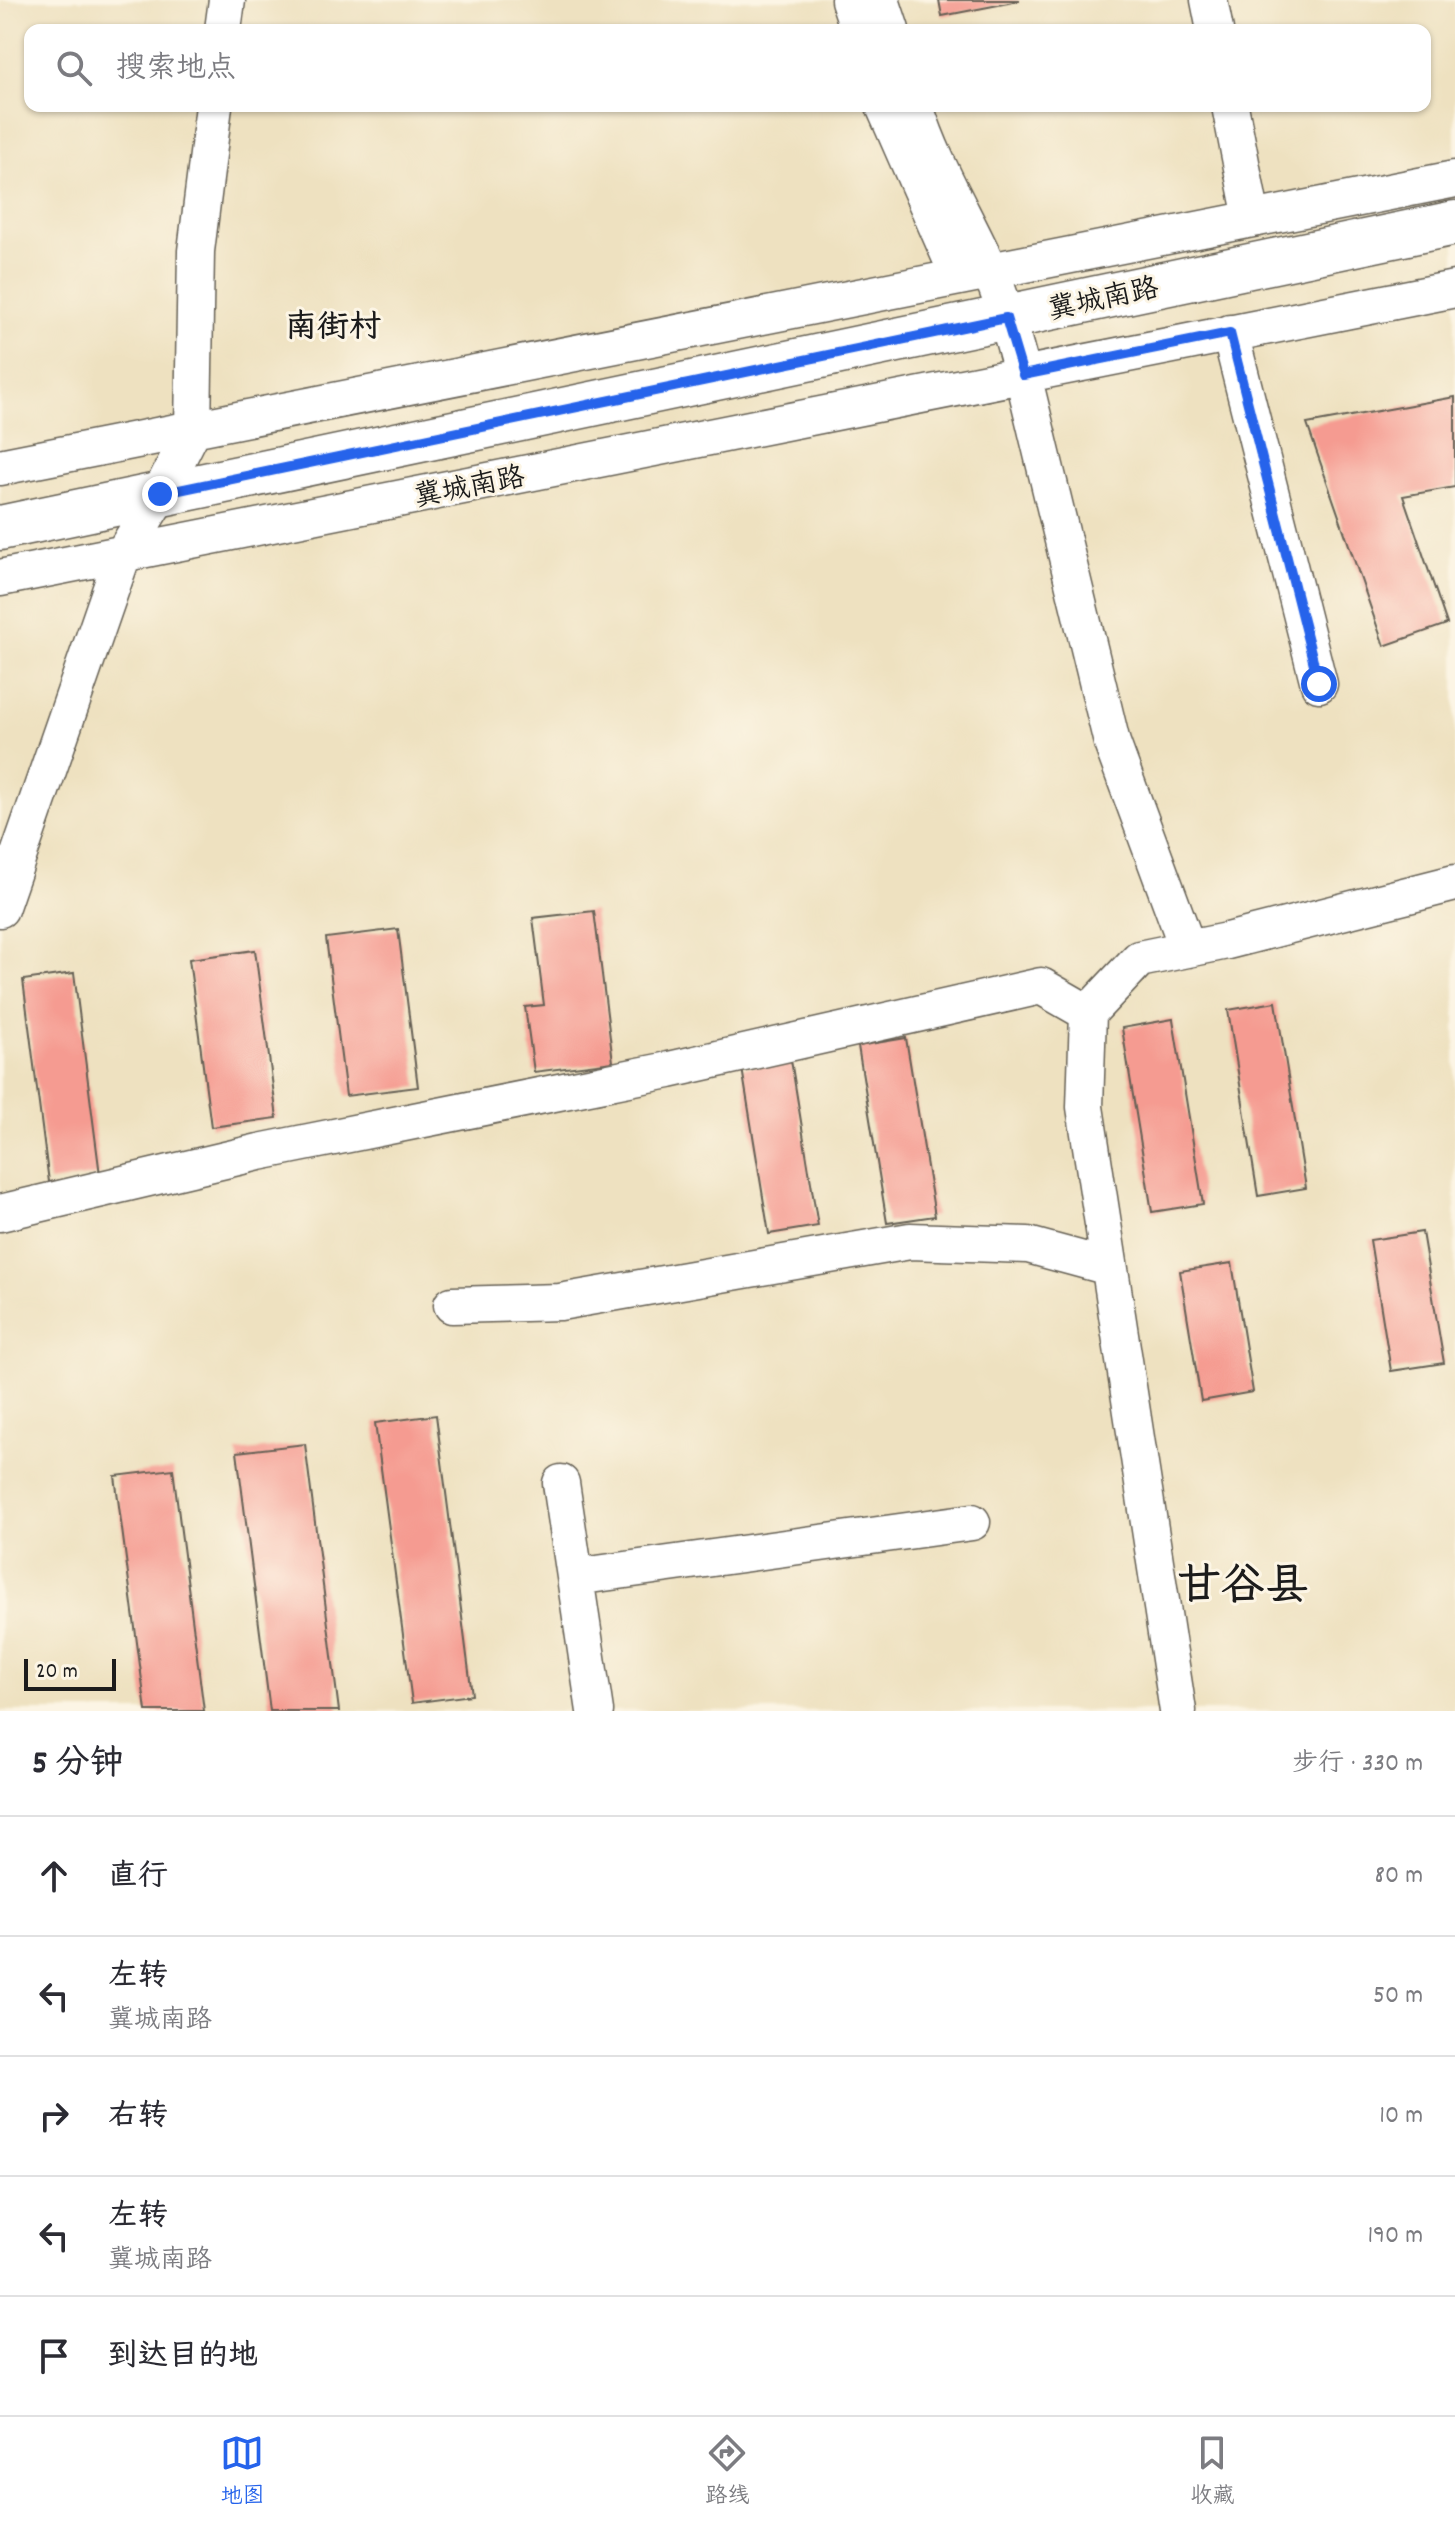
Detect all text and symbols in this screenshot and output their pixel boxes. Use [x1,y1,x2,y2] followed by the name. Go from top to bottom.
[24,24,1431,112] search box
[52,46,96,90] icon: search
[116,49,236,92] text: 搜索地点
[1045,271,1163,333] street label: 冀城南路
[285,307,381,353] district label: 南街村
[411,460,529,520] street label: 冀城南路
[142,476,178,512] route end
[1301,666,1337,702] route start
[1177,1558,1309,1621] district label: 甘谷县
[24,1655,116,1691] scale bar
[36,1657,78,1688] text: 20 m
[32,1741,124,1790] text: 5 分钟
[1292,1746,1423,1783] text: 步行 · 330 m
[32,1854,76,1898] icon: ahead
[108,1857,168,1900] text: 直行
[1375,1858,1423,1895] text: 80 m
[108,1957,168,2000] text: 左转
[32,1974,76,2018] icon: left
[1373,1978,1423,2015] text: 50 m
[108,2003,212,2040] text: 冀城南路
[32,2094,76,2138] icon: right
[108,2097,168,2140] text: 右转
[1379,2098,1423,2135] text: 10 m
[108,2197,168,2240] text: 左转
[32,2214,76,2258] icon: left
[1367,2218,1423,2255] text: 190 m
[108,2243,212,2280] text: 冀城南路
[32,2334,76,2378] icon: arrive
[108,2337,258,2380] text: 到达目的地
[220,2431,265,2513] tab: 地图
[705,2431,750,2513] tab: 路线
[1190,2431,1235,2513] tab: 收藏

